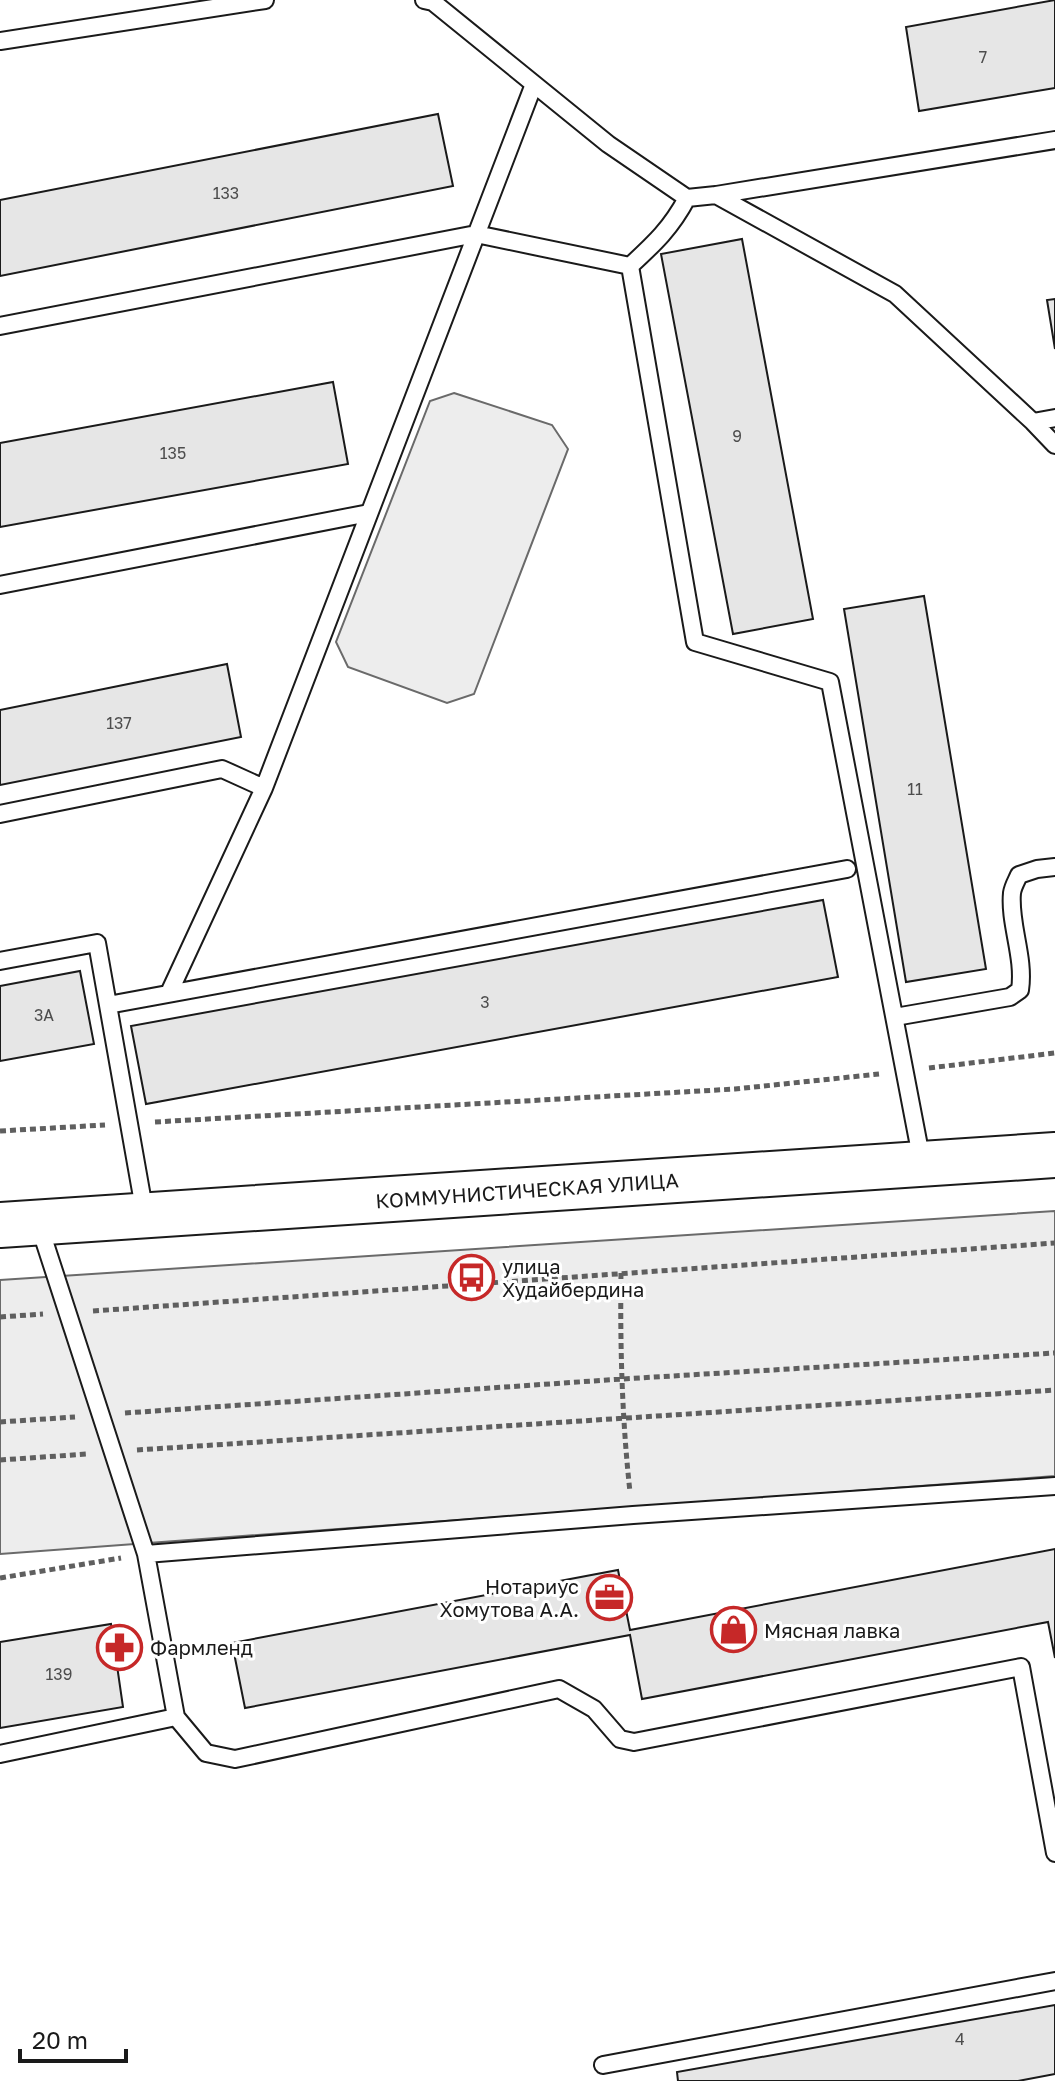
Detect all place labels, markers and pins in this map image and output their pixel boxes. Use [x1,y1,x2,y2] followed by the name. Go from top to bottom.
[447,1254,495,1302] bus stop icon: улица Худайбердина
[502,1254,644,1301] place label: улица Худайбердина
[586,1573,634,1621] office icon: Нотариус Хомутова А.А.
[440,1574,579,1621] place label: Нотариус Хомутова А.А.
[709,1606,757,1654] shop icon: Мясная лавка
[764,1618,900,1642] place label: Мясная лавка
[95,1623,143,1671] pharmacy icon: Фармленд
[150,1635,253,1659] place label: Фармленд

